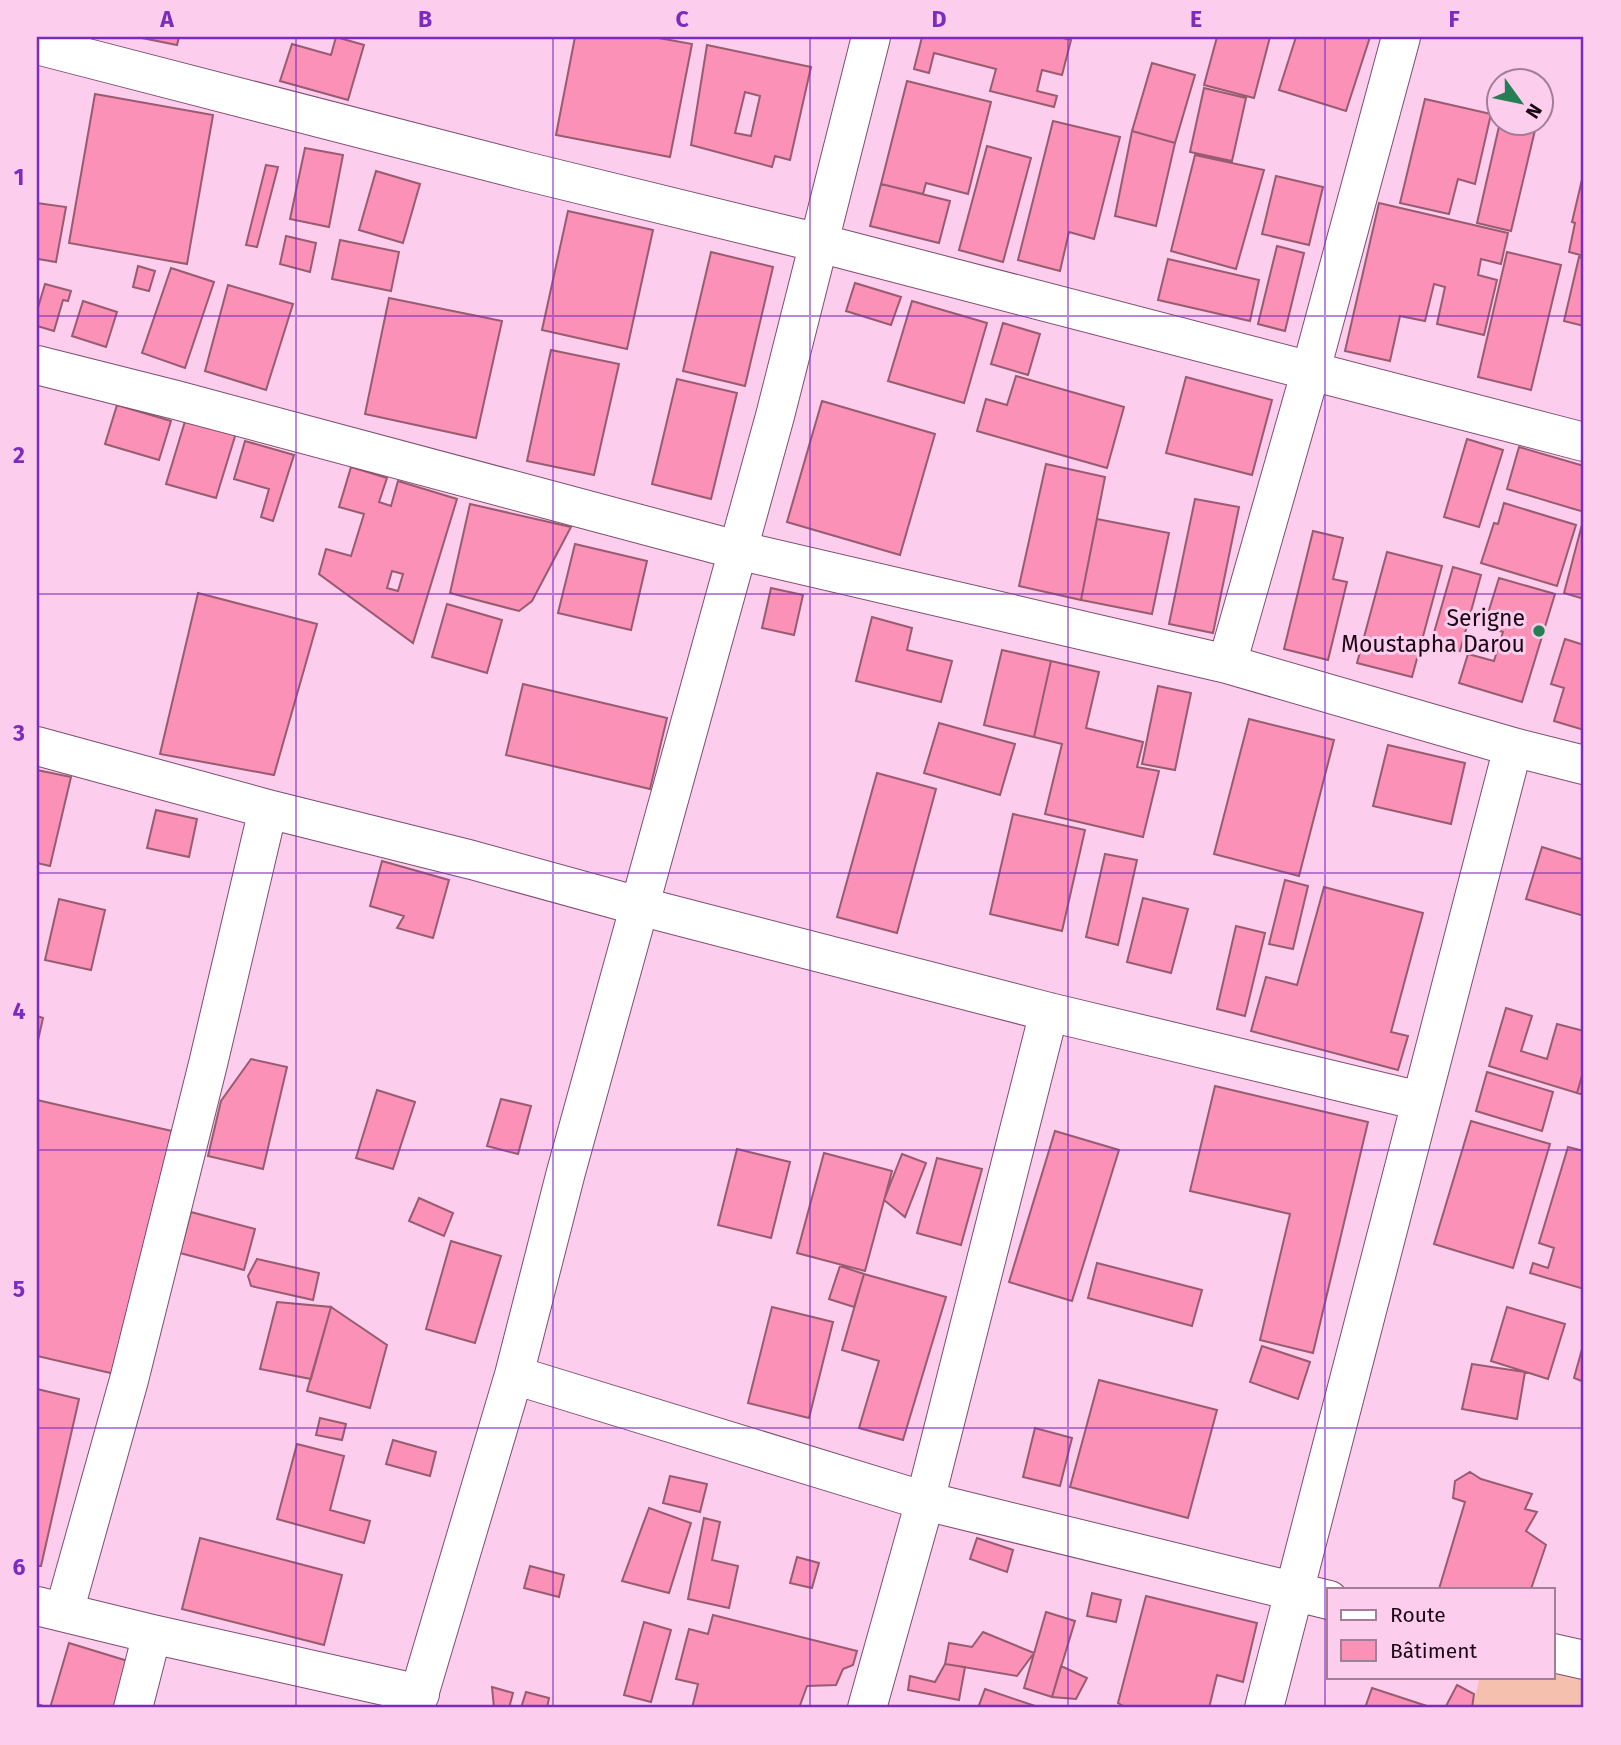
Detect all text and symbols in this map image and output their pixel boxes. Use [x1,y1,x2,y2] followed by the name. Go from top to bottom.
[159,5,174,33] text: A
[418,5,432,33] text: B
[675,5,689,33] text: C
[932,5,947,33] text: D
[1190,5,1202,33] text: E
[1448,5,1460,33] text: F
[1484,66,1554,136] north arrow
[1521,99,1547,123] text: N
[14,163,24,191] text: 1
[13,441,25,469] text: 2
[1341,604,1525,658] place label: Serigne Moustapha Darou
[1531,623,1547,639] marker: Serigne Moustapha Darou
[12,719,25,747] text: 3
[13,997,26,1025] text: 4
[13,1275,25,1303] text: 5
[13,1553,26,1581] text: 6
[1327,1588,1554,1678] legend
[1390,1602,1446,1628] text: Route
[1390,1638,1477,1664] text: Bâtiment

